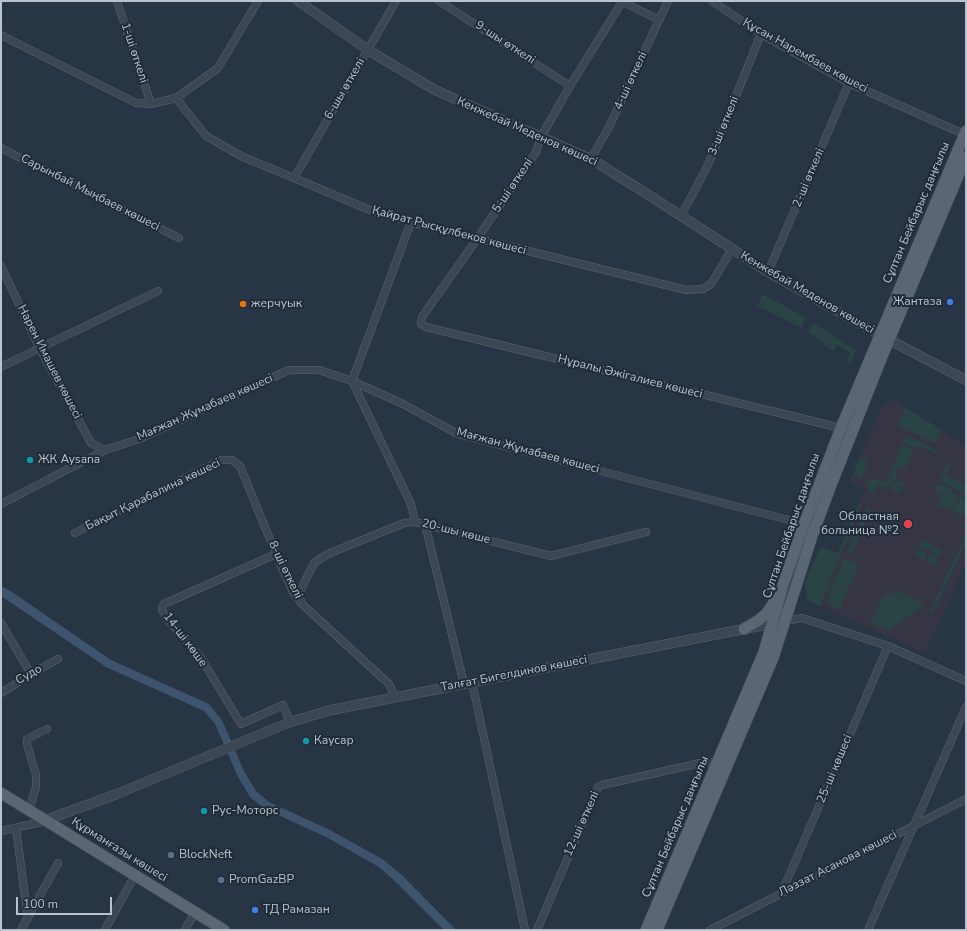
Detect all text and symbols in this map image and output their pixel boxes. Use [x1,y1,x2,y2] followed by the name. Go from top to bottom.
[740,16,870,96] street label: Құсан Нарембаев көшесі
[472,18,538,68] street label: 9-шы өткелі
[117,21,151,85] street label: 1-ші өткелі
[611,50,651,112] street label: 4-ші өткелі
[322,56,368,122] street label: 6-шы өткелі
[455,94,599,170] street label: Кенжебай Меденов көшесі
[706,94,742,158] street label: 3-ші өткелі
[881,140,953,286] street label: Сұлтан Бейбарыс даңғылы
[790,146,828,210] street label: 2-ші өткелі
[18,152,162,234] street label: Сарынбай Мыңбаев көшесі
[490,156,536,216] street label: 5-ші өткелі
[370,203,528,259] street label: Қайрат Рысқұлбеков көшесі
[738,249,876,337] street label: Кенжебай Меденов көшесі
[893,295,942,309] place label: Жантаза
[251,297,302,311] place label: жерчуык
[945,297,955,307] marker: Жантаза
[238,299,248,309] marker: жерчуык
[14,303,84,421] street label: Нарен Имашев көшесi
[556,352,704,402] street label: Нұралы Әжiгалиев көшесi
[135,371,275,445] street label: Мағжан Жұмабаев көшесі
[455,425,601,477] street label: Мағжан Жұмабаев көшесі
[760,452,824,600] street label: Сұлтан Бейбарыс даңғылы
[38,453,100,467] place label: ЖК Aysana
[25,455,35,465] marker: ЖК Aysana
[83,456,223,534] street label: Бақыт Қарабалина көшесі
[821,510,899,538] place label: Областная больница №2
[420,517,492,547] street label: 20-шы көше
[902,518,914,530] marker: Областная больница №2
[265,539,305,601] street label: 8-ші өткелі
[160,610,210,670] street label: 14-ші көше
[440,653,588,695] street label: Талғат Бигелдинов көшесі
[13,662,45,688] street label: Судо
[814,733,856,805] street label: 25-ші көшесі
[314,734,354,748] place label: Каусар
[301,736,311,746] marker: Каусар
[640,754,712,900] street label: Сұлтан Бейбарыс даңғылы
[561,789,603,859] street label: 12-ші өткелі
[212,804,279,818] place label: Рус-Моторс
[199,806,209,816] marker: Рус-Моторс
[68,815,170,885] street label: Құрманғазы көшесі
[776,828,900,900] street label: Ләззат Асанова көшесі
[179,848,232,862] place label: BlockNeft
[166,850,176,860] marker: BlockNeft
[229,873,294,887] place label: PromGazBP
[216,875,226,885] marker: PromGazBP
[18,889,114,915] scale bar
[23,896,58,912] text: 100 m
[263,903,330,917] place label: ТД Рамазан
[250,905,260,915] marker: ТД Рамазан

